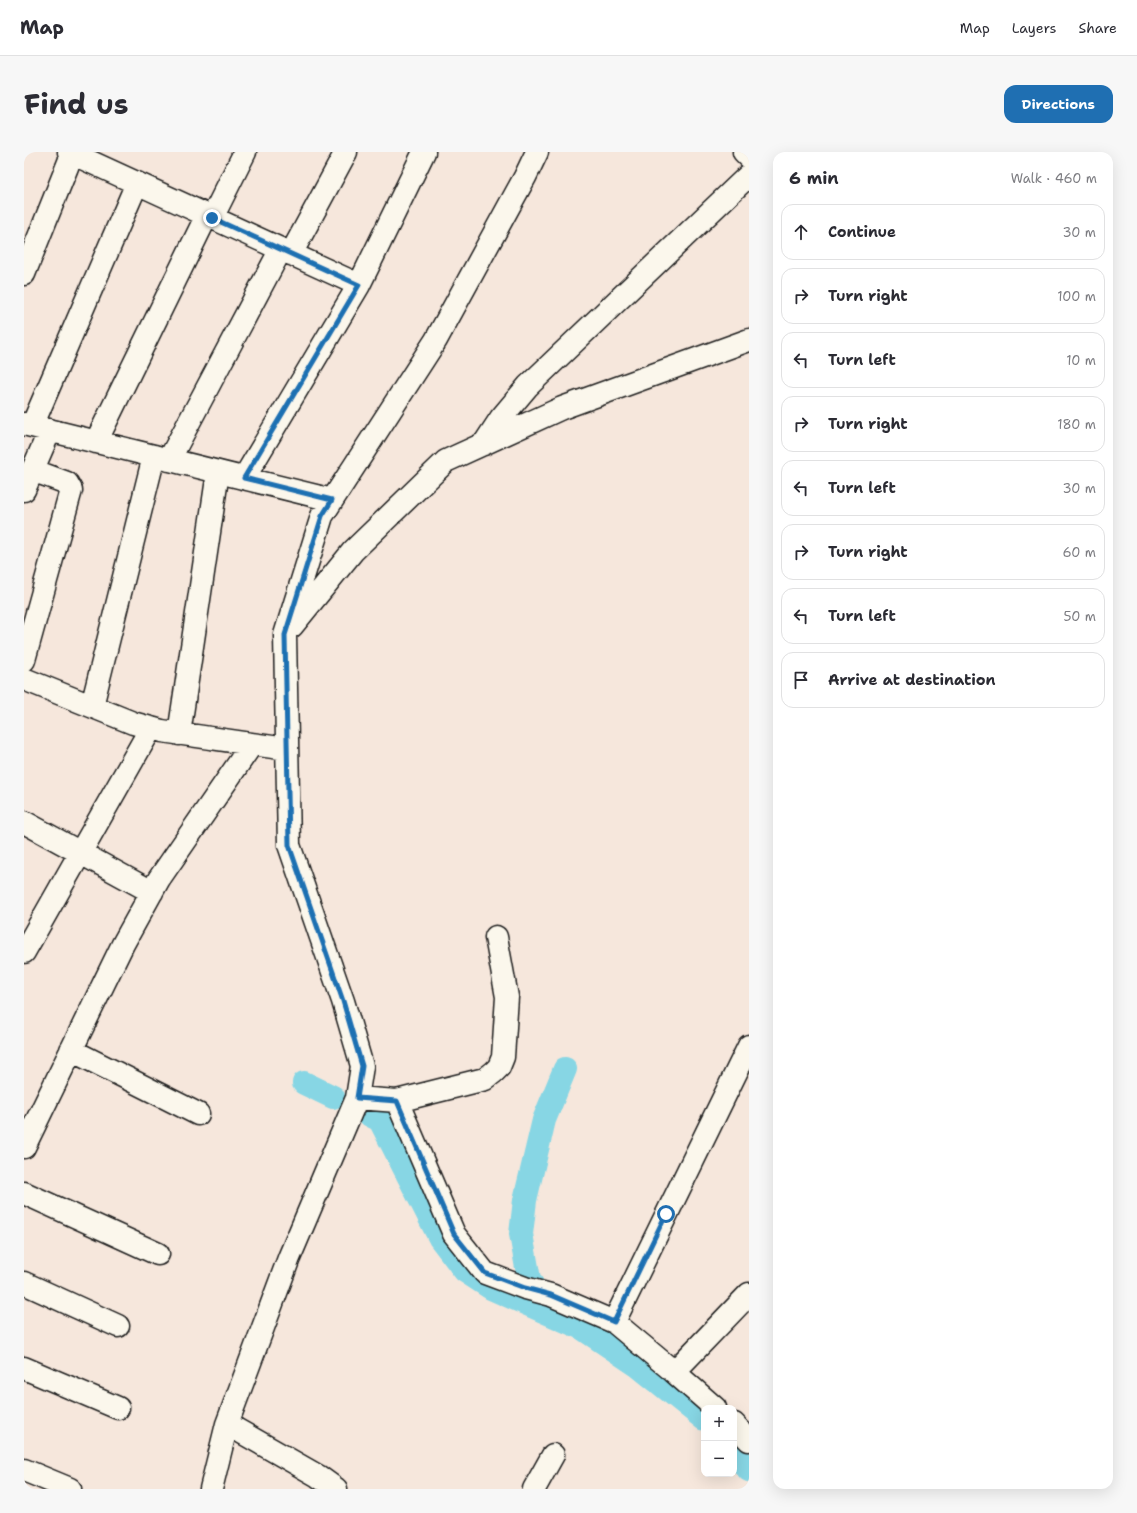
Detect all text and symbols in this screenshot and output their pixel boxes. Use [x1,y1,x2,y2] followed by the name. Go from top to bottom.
[20,15,64,40] text: Map
[960,19,990,37] text: Map
[1012,19,1056,37] text: Layers
[1078,19,1117,37] text: Share
[24,85,129,123] text: Find us
[1004,85,1113,123] button: Directions
[789,167,839,189] text: 6 min
[1011,170,1097,187] text: Walk · 460 m
[203,209,221,227] route end
[790,221,812,243] icon: ahead
[828,222,896,242] text: Continue
[1062,224,1096,241] text: 30 m
[790,285,812,307] icon: right
[828,286,908,306] text: Turn right
[1057,288,1096,305] text: 100 m
[790,349,812,371] icon: left
[828,350,896,370] text: Turn left
[1066,352,1096,369] text: 10 m
[790,413,812,435] icon: right
[828,414,908,434] text: Turn right
[1057,416,1096,433] text: 180 m
[790,477,812,499] icon: left
[828,478,896,498] text: Turn left
[1062,480,1096,497] text: 30 m
[790,541,812,563] icon: right
[828,542,908,562] text: Turn right
[1063,544,1096,561] text: 60 m
[790,605,812,627] icon: left
[828,606,896,626] text: Turn left
[1063,608,1096,625] text: 50 m
[790,669,812,691] icon: arrive
[828,670,996,690] text: Arrive at destination
[657,1205,675,1223] route start
[701,1405,737,1477] map controls
[701,1405,737,1441] button: +
[701,1441,737,1477] button: −

